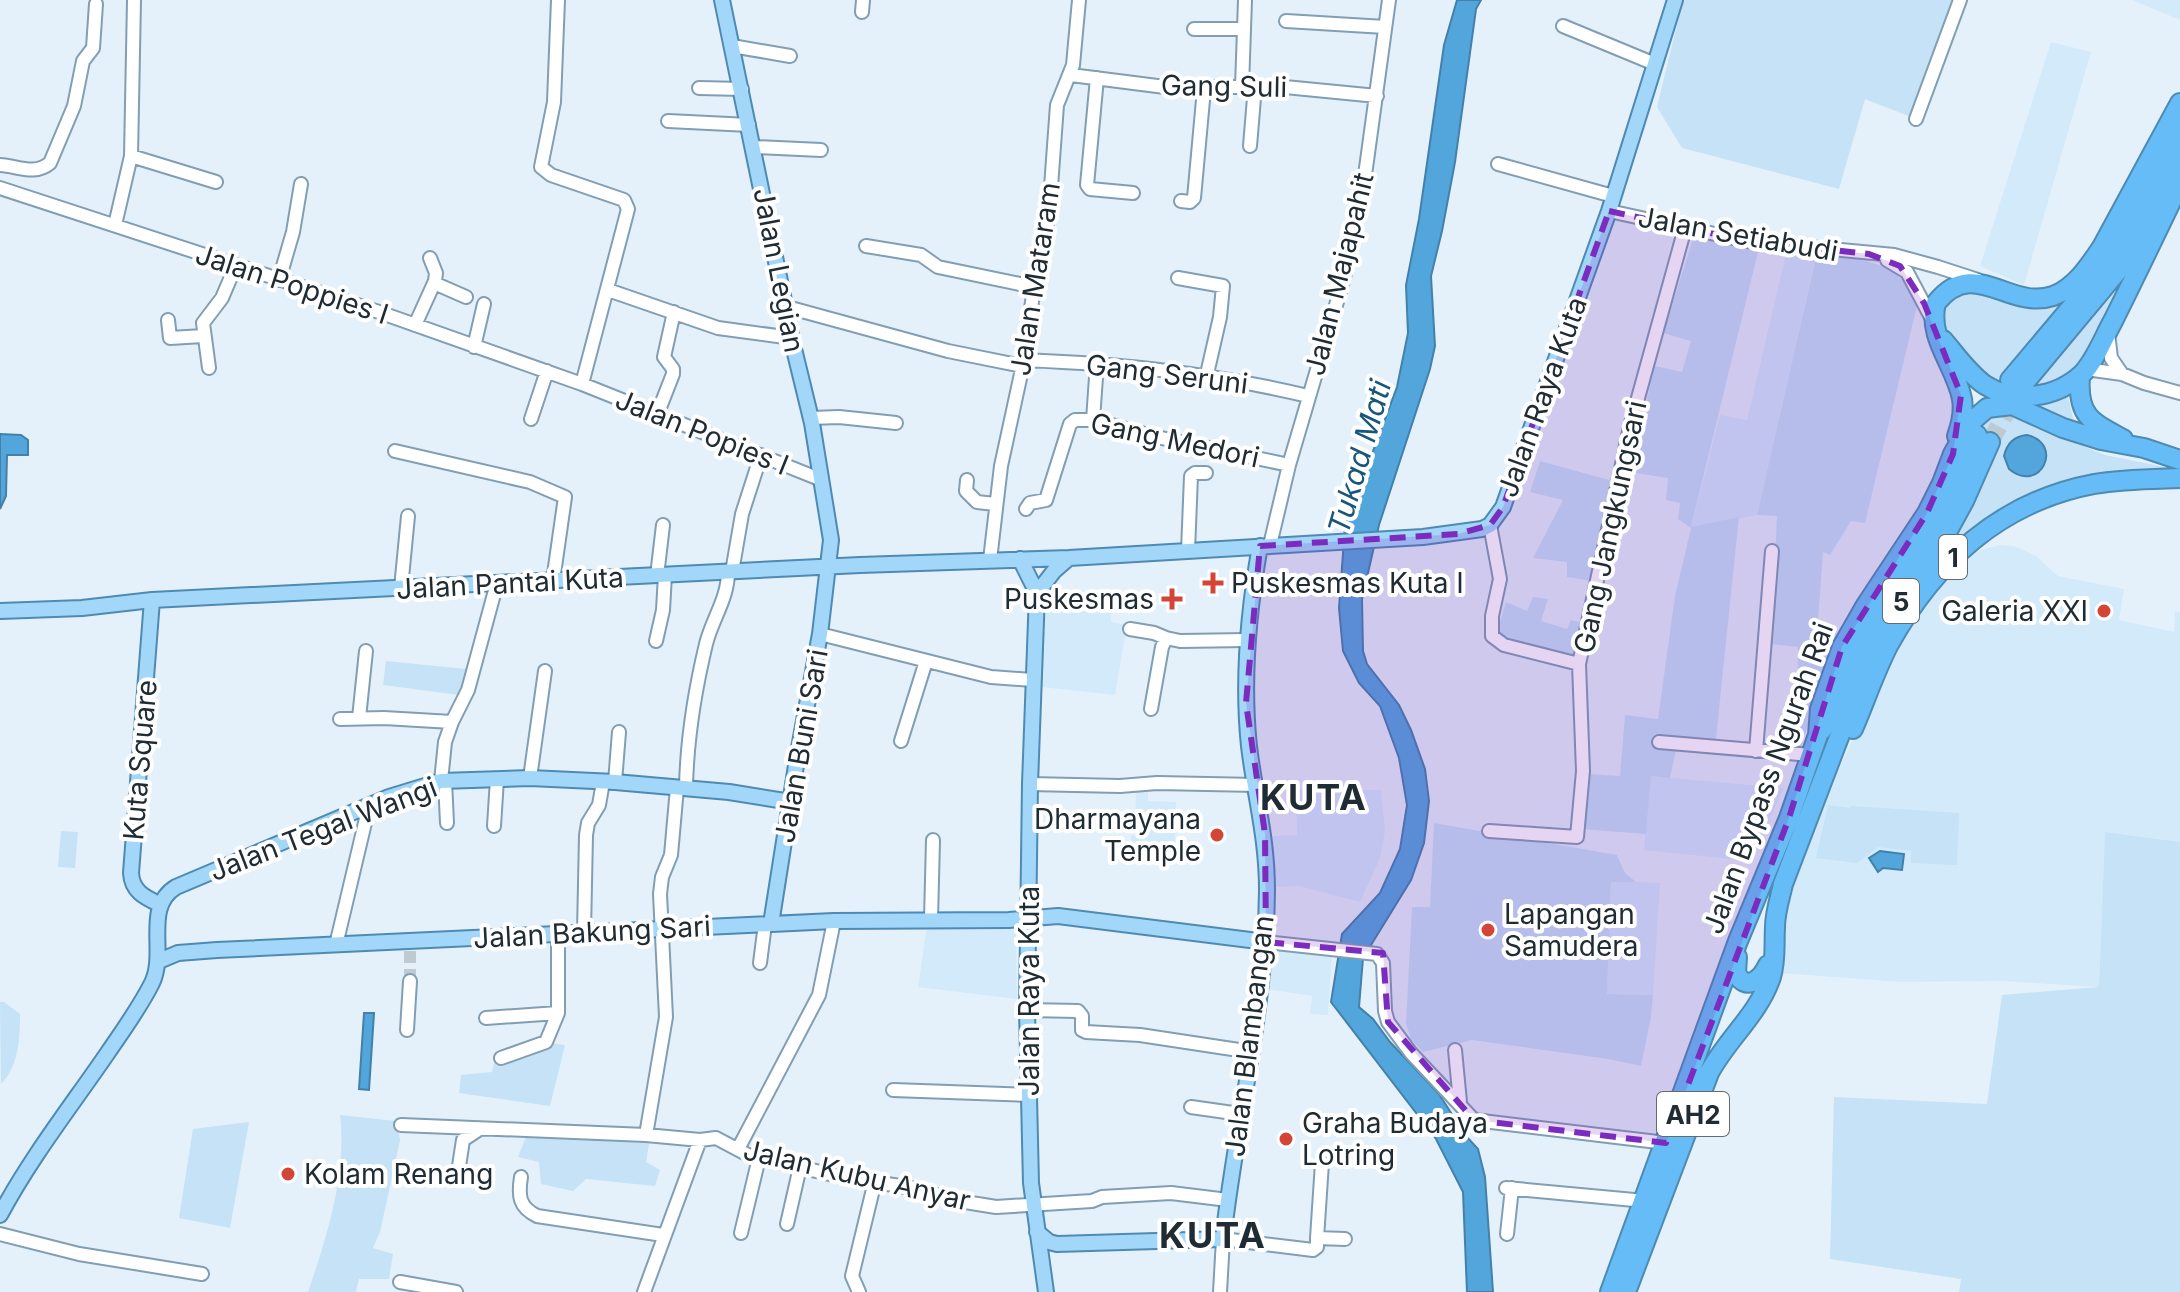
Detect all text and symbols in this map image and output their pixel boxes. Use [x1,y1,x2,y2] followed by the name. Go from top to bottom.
[1161,68,1287,104] street label: Gang Suli
[1297,169,1381,379] street label: Jalan Majapahit
[1003,180,1067,378] street label: Jalan Mataram
[746,185,812,355] street label: Jalan Legian
[1635,200,1841,268] street label: Jalan Setiabudi
[191,237,393,331] street label: Jalan Poppies I
[1490,292,1594,502] street label: Jalan Raya Kuta
[1084,347,1250,401] street label: Gang Seruni
[1320,375,1398,538] water label: Tukad Mati
[611,382,793,482] street label: Jalan Popies I
[1567,398,1653,656] street label: Gang Jangkungsari
[1088,406,1262,474] street label: Gang Medori
[1939,535,1967,579] road number: 1
[395,560,625,606] street label: Jalan Pantai Kuta
[1231,566,1464,600] place label: Puskesmas Kuta I
[1202,572,1224,594] marker: Puskesmas Kuta I
[1883,579,1919,623] road number: 5
[1004,582,1154,616] place label: Puskesmas
[1161,588,1183,610] marker: Puskesmas
[1941,594,2088,628] place label: Galeria XXI
[2095,602,2113,620] marker: Galeria XXI
[1696,618,1840,938] street label: Jalan Bypass Ngurah Rai
[767,646,835,846] street label: Jalan Buni Sari
[116,678,164,842] street label: Kuta Square
[205,770,441,888] street label: Jalan Tegal Wangi
[1260,775,1368,819] district label: KUTA
[1034,802,1201,868] place label: Dharmayana Temple
[1208,826,1226,844] marker: Dharmayana Temple
[1012,886,1046,1096] street label: Jalan Raya Kuta
[1504,897,1639,963] place label: Lapangan Samudera
[472,909,712,955] street label: Jalan Bakung Sari
[1217,913,1281,1159] street label: Jalan Blambangan
[1479,921,1497,939] marker: Lapangan Samudera
[1657,1092,1729,1136] road number: AH2
[1302,1106,1488,1172] place label: Graha Budaya Lotring
[1277,1130,1295,1148] marker: Graha Budaya Lotring
[740,1132,974,1218] street label: Jalan Kubu Anyar
[304,1157,493,1191] place label: Kolam Renang
[279,1165,297,1183] marker: Kolam Renang
[1159,1213,1267,1257] district label: KUTA

